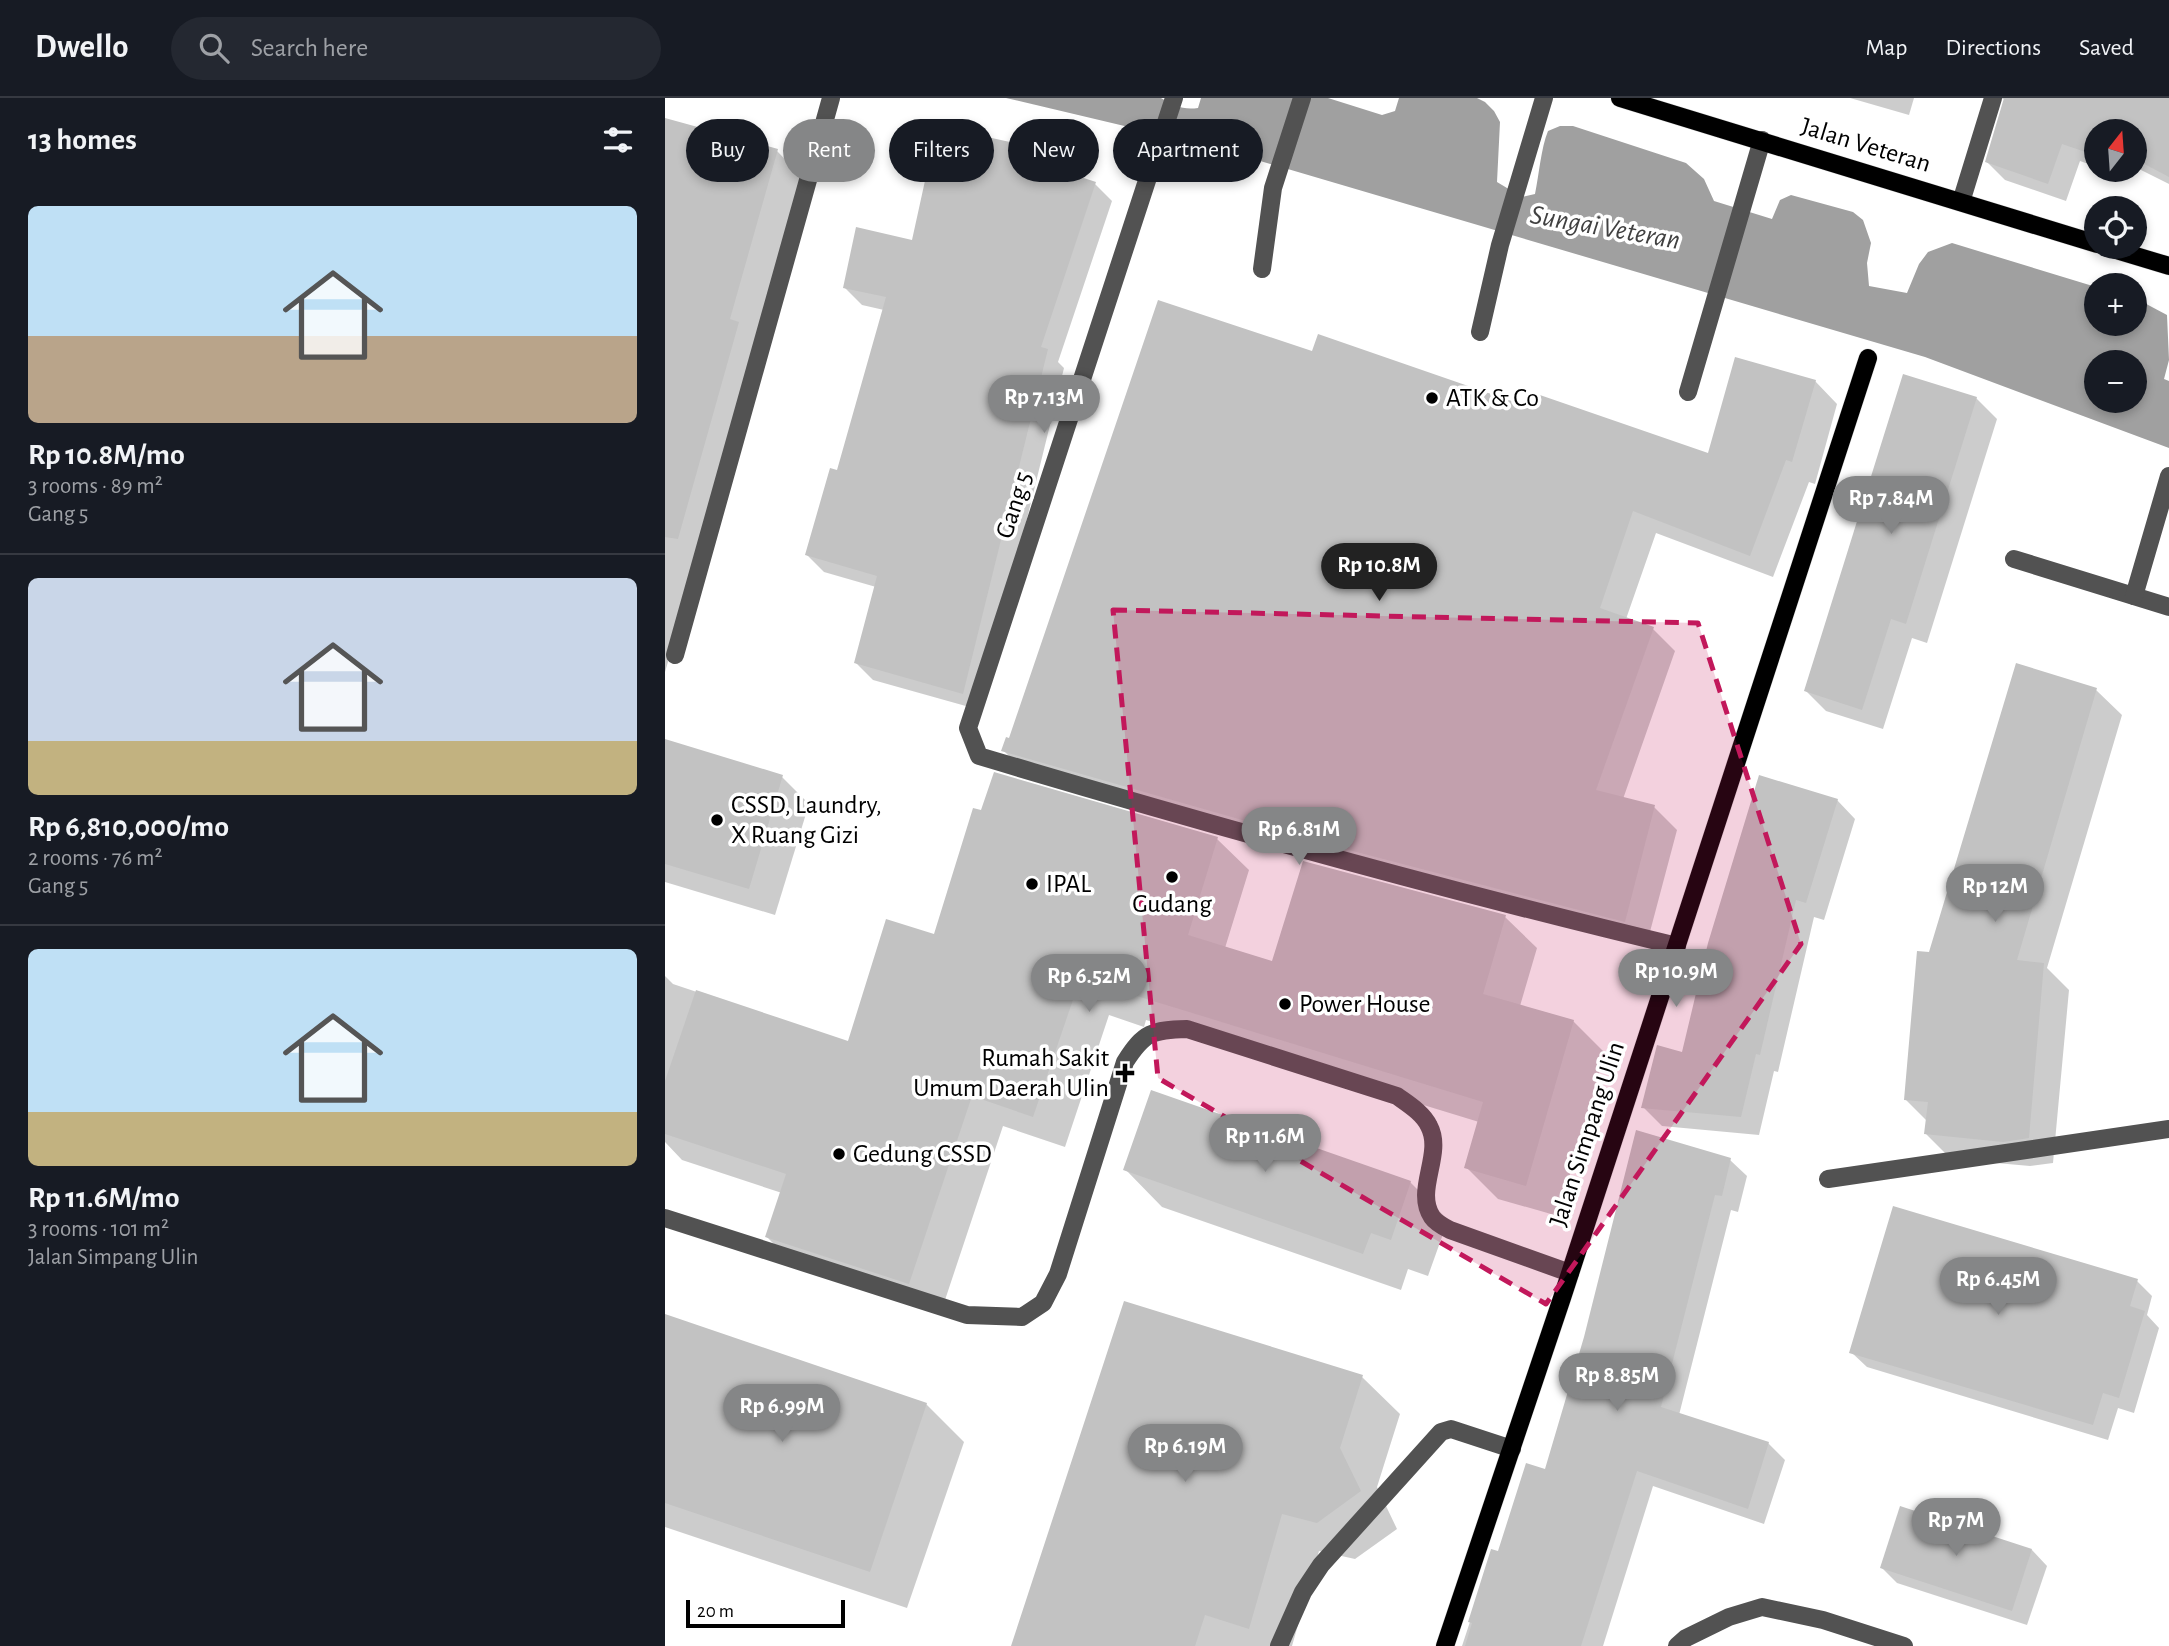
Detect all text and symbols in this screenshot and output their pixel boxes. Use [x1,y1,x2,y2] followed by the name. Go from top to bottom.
[171,17,661,80] search box
[195,29,233,67] icon: search
[35,31,129,64] text: Dwello
[251,35,368,61] text: Search here
[1865,36,1907,60] text: Map
[1945,36,2041,60] text: Directions
[2079,36,2134,60] text: Saved
[1798,113,1934,177] street label: Jalan Veteran
[686,119,769,182] chip: Buy
[783,119,875,182] chip: Rent
[889,119,994,182] chip: Filters
[1008,119,1099,182] chip: New
[1113,119,1263,182] chip: Apartment
[2084,119,2147,182] north arrow
[2084,119,2147,413] map controls
[599,121,637,159] icon: filters
[28,125,137,155] text: 13 homes
[2084,196,2147,259] button: locate
[1528,201,1682,255] water label: Sungai Veteran
[270,252,396,378] icon: home
[2084,273,2147,336] button: +
[2084,350,2147,413] button: −
[972,376,1116,435] pin: Rp 7.13M
[1446,385,1539,411] place label: ATK & Co
[1004,386,1084,409] text: Rp 7.13M
[1424,390,1440,406] marker: ATK & Co
[28,440,185,470] text: Rp 10.8M/mo
[991,468,1037,542] street label: Gang 5
[28,475,163,498] text: 3 rooms · 89 m²
[1819,476,1963,536] pin: Rp 7.84M
[1849,487,1933,510] text: Rp 7.84M
[28,503,88,526] text: Gang 5
[1307,544,1451,603] pin: Rp 10.8M
[1337,554,1421,577] text: Rp 10.8M
[270,624,396,750] icon: home
[731,792,882,848] place label: CSSD, Laundry, X Ruang Gizi
[1227,808,1371,867] pin: Rp 6.81M
[28,812,229,842] text: Rp 6,810,000/mo
[709,812,725,828] marker: CSSD, Laundry, X Ruang Gizi
[1258,818,1340,841] text: Rp 6.81M
[28,847,162,870] text: 2 rooms · 76 m²
[1938,864,2052,924] pin: Rp 12M
[1164,869,1180,885] marker: Gudang
[1046,871,1091,897] place label: IPAL
[28,875,88,898] text: Gang 5
[1962,875,2028,898] text: Rp 12M
[1024,876,1040,892] marker: IPAL
[1132,891,1212,917] place label: Gudang
[1604,950,1748,1009] pin: Rp 10.9M
[1017,954,1161,1014] pin: Rp 6.52M
[1634,960,1718,983] text: Rp 10.9M
[1047,965,1131,988] text: Rp 6.52M
[1299,991,1431,1017] place label: Power House
[270,995,396,1121] icon: home
[1277,996,1293,1012] marker: Power House
[1545,1038,1629,1230] street label: Jalan Simpang Ulin
[913,1045,1109,1101] place label: Rumah Sakit Umum Daerah Ulin
[1115,1063,1135,1083] marker: Rumah Sakit Umum Daerah Ulin
[1193,1114,1337,1174] pin: Rp 11.6M
[1225,1125,1305,1148] text: Rp 11.6M
[853,1141,992,1167] place label: Gedung CSSD
[831,1146,847,1162] marker: Gedung CSSD
[28,1183,180,1213] text: Rp 11.6M/mo
[28,1218,169,1241] text: 3 rooms · 101 m²
[28,1246,198,1269] text: Jalan Simpang Ulin
[1926,1258,2070,1317] pin: Rp 6.45M
[1956,1268,2040,1291] text: Rp 6.45M
[1545,1354,1689,1413] pin: Rp 8.85M
[1575,1364,1659,1387] text: Rp 8.85M
[710,1384,854,1444] pin: Rp 6.99M
[739,1395,825,1418] text: Rp 6.99M
[1113,1424,1257,1484] pin: Rp 6.19M
[1144,1435,1226,1458] text: Rp 6.19M
[1907,1498,2005,1558] pin: Rp 7M
[1928,1509,1984,1532] text: Rp 7M
[686,1597,845,1629] scale bar
[697,1602,734,1621] text: 20 m

